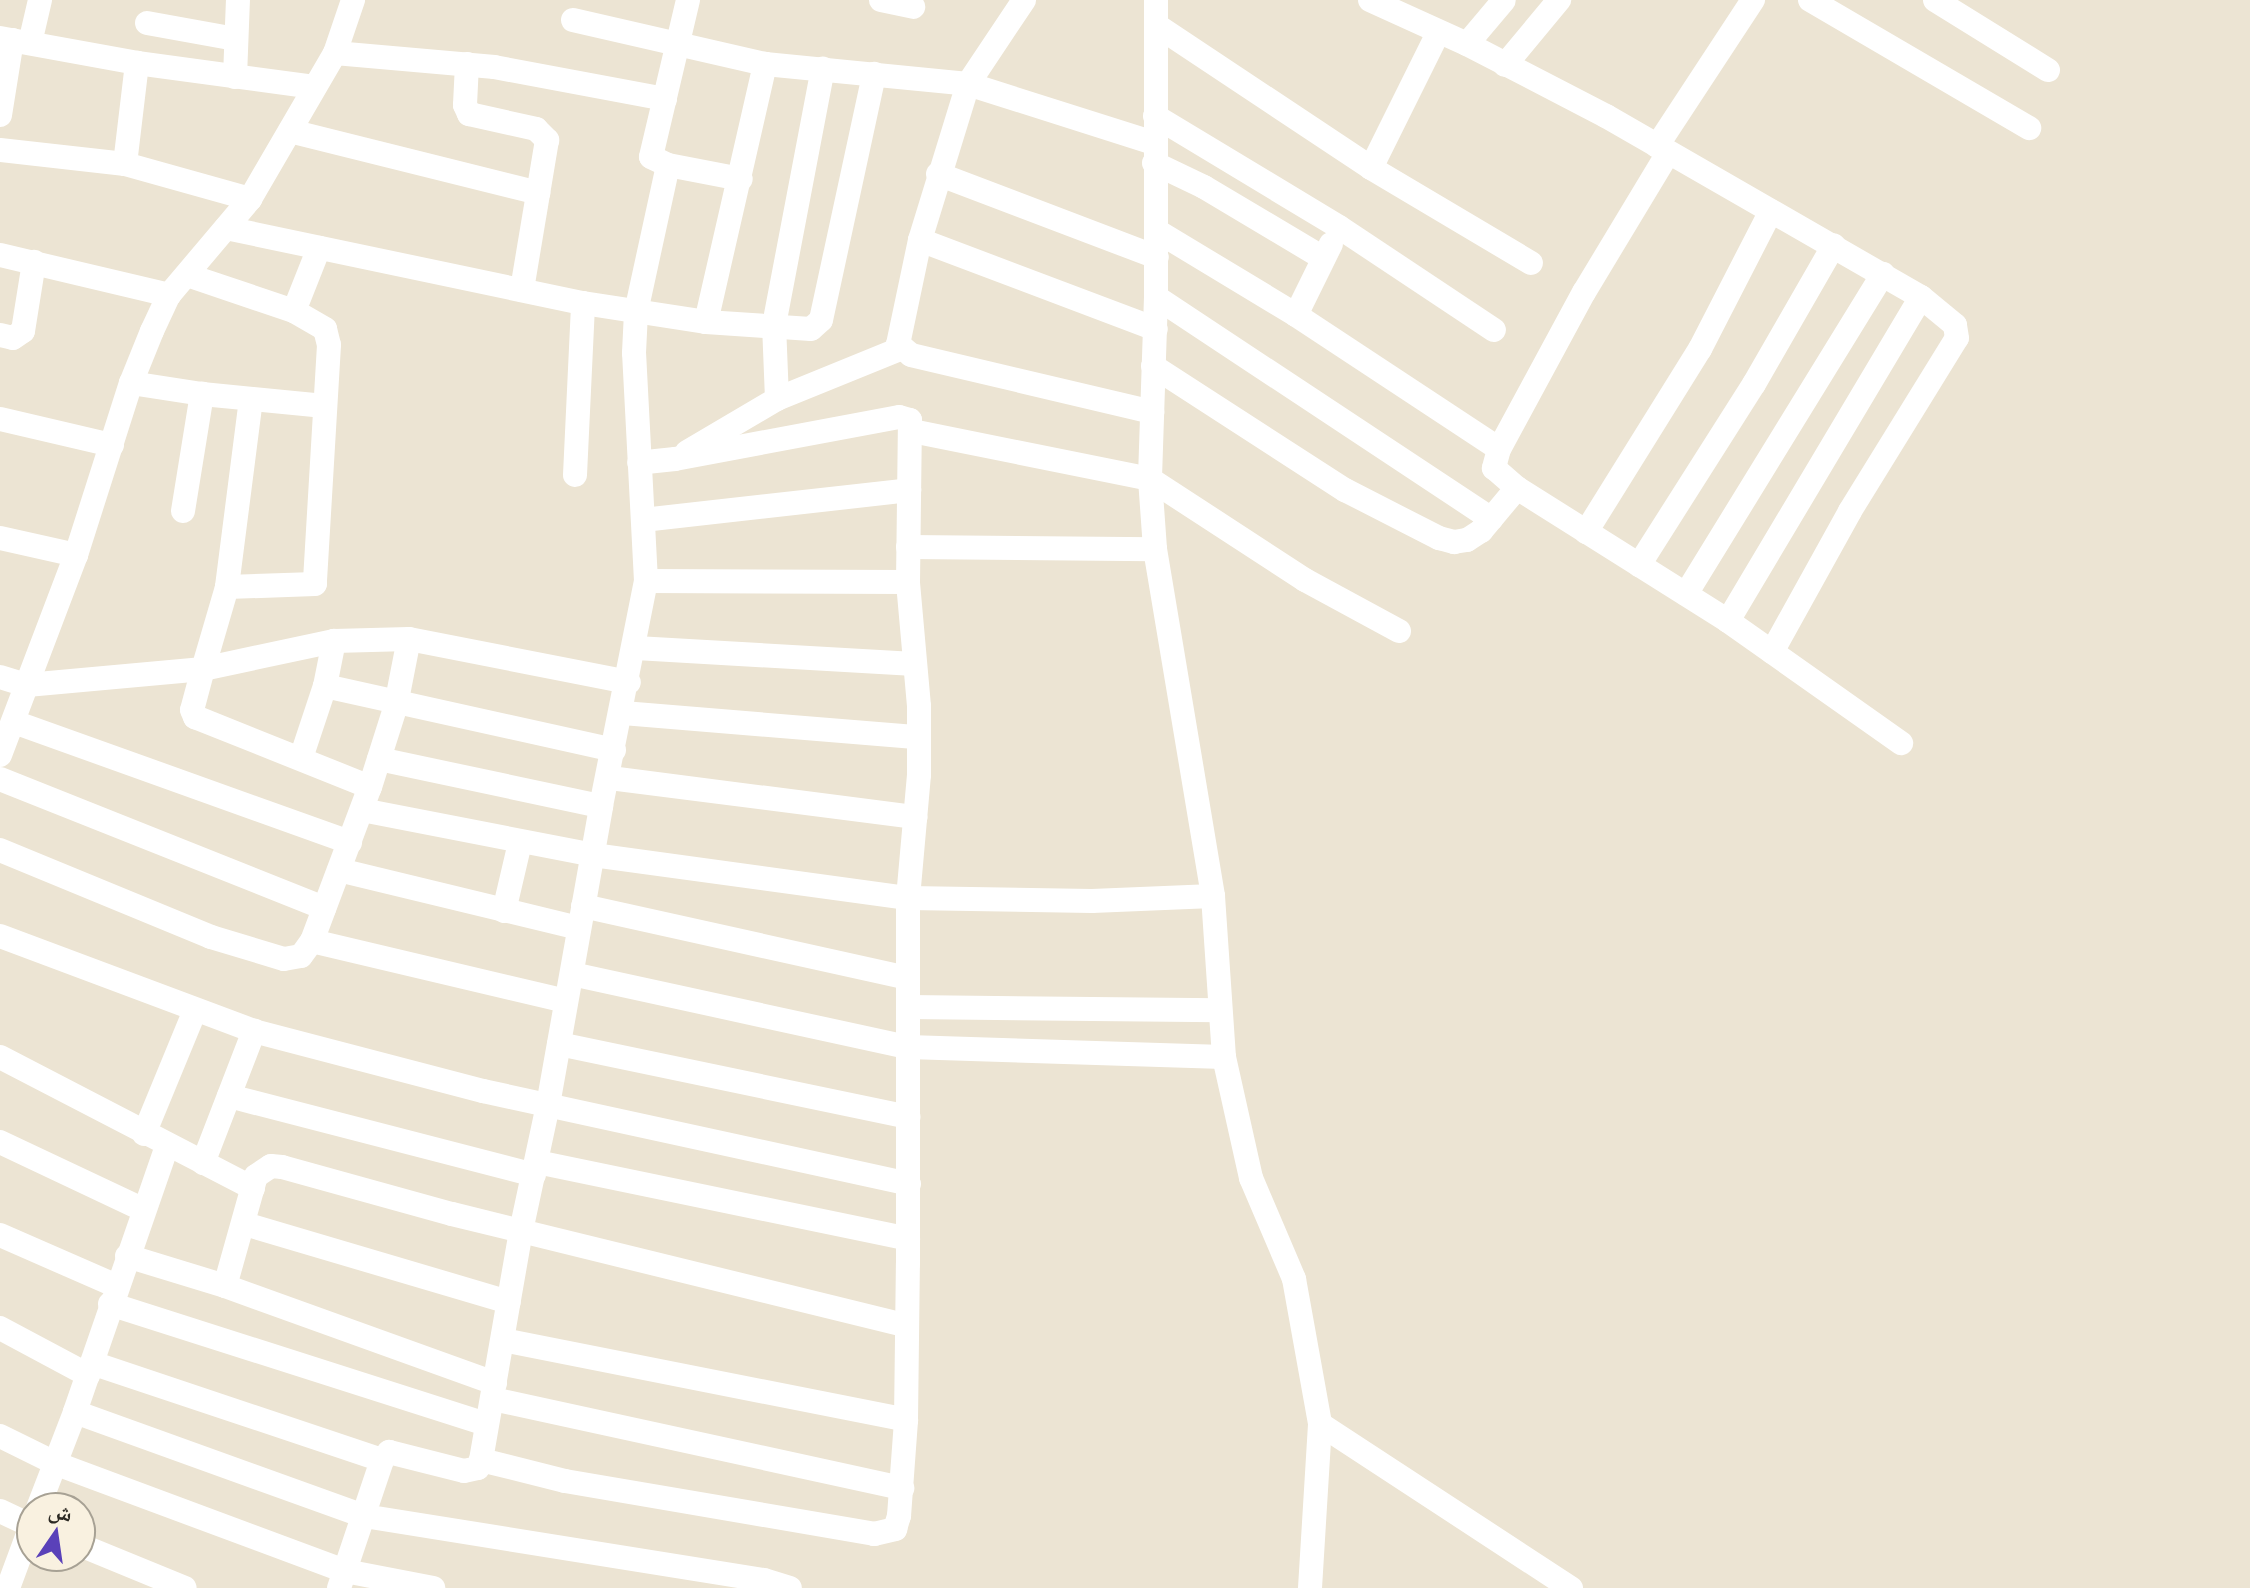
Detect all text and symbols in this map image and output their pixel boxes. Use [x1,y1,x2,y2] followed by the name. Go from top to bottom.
[16,1492,96,1572] north arrow
[46,1493,76,1528] text: ش

